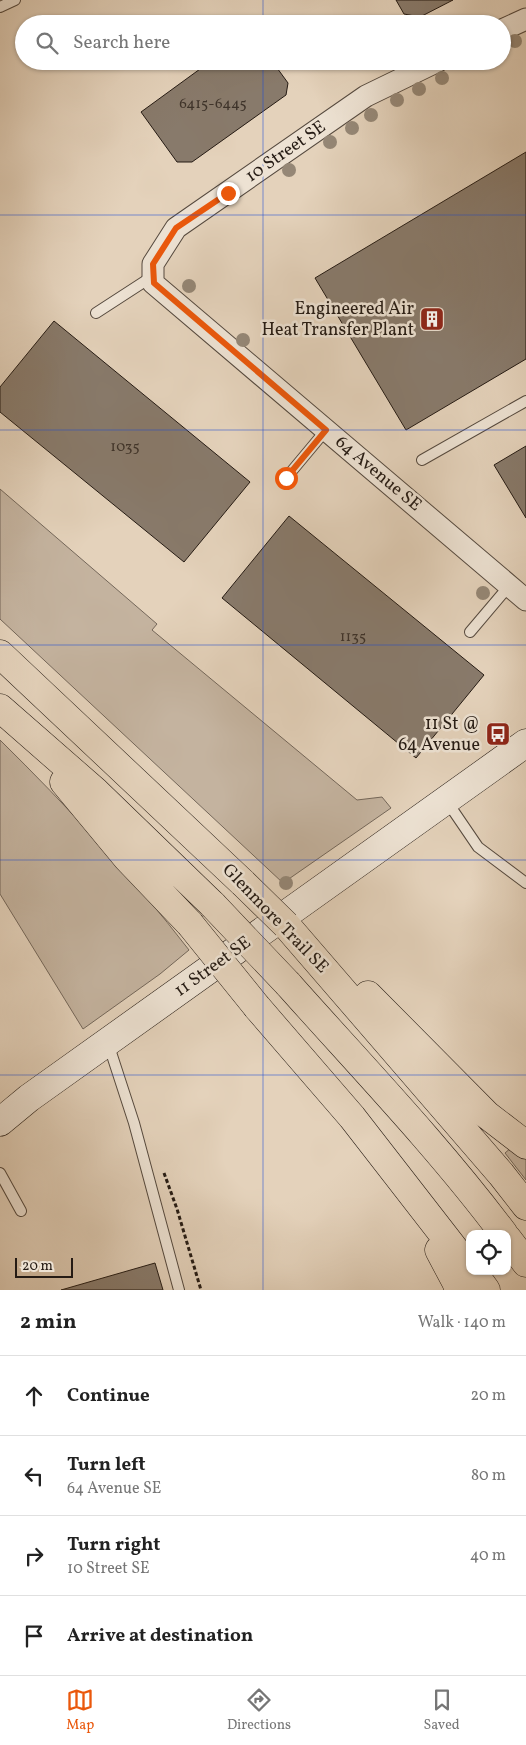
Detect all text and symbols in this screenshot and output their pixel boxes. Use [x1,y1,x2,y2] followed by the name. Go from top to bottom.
[15,15,511,70] search box
[33,29,61,57] icon: search
[73,30,170,56] text: Search here
[179,94,247,115] house number: 6415-6445
[241,115,331,189] street label: 10 Street SE
[217,182,240,205] route end
[261,297,414,343] place label: Engineered Air Heat Transfer Plant
[419,306,445,332] building icon: Engineered Air Heat Transfer Plant
[329,430,427,518] street label: 64 Avenue SE
[110,437,140,458] house number: 1035
[275,467,298,490] route start
[340,627,366,648] house number: 1135
[398,712,480,758] place label: 11 St @ 64 Avenue
[485,721,511,747] bus stop icon: 11 St @ 64 Avenue
[216,859,334,980] street label: Glenmore Trail SE
[170,931,257,1003] street label: 11 Street SE
[466,1230,511,1275] map controls
[466,1230,511,1275] button: locate
[15,1255,72,1278] scale bar
[22,1257,53,1276] text: 20 m
[20,1308,77,1337] text: 2 min
[418,1312,506,1334] text: Walk · 140 m
[20,1382,48,1410] icon: ahead
[67,1383,150,1409] text: Continue
[471,1385,506,1407] text: 20 m
[67,1452,146,1478] text: Turn left
[20,1462,48,1490] icon: left
[471,1465,506,1487] text: 80 m
[67,1478,161,1500] text: 64 Avenue SE
[67,1532,160,1558] text: Turn right
[20,1542,48,1570] icon: right
[470,1545,506,1567] text: 40 m
[67,1558,150,1580] text: 10 Street SE
[20,1622,48,1650] icon: arrive
[67,1623,253,1649] text: Arrive at destination
[66,1686,94,1735] tab: Map
[227,1686,291,1735] tab: Directions
[424,1686,460,1735] tab: Saved

